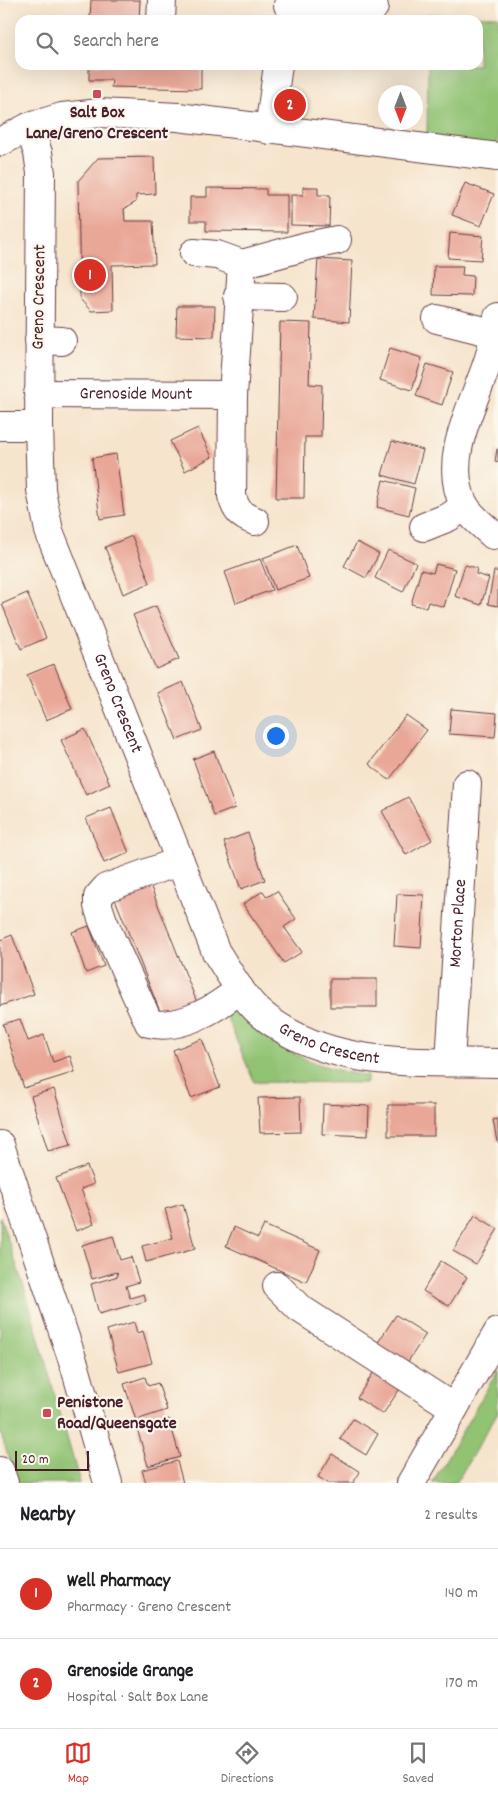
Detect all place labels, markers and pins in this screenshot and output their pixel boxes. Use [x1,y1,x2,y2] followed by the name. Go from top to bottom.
[274,86,306,124] pin: 2
[91,88,103,100] marker: Salt Box Lane/Greno Crescent
[26,101,169,147] place label: Salt Box Lane/Greno Crescent
[74,256,106,294] pin: 1
[57,1391,177,1437] place label: Penistone Road/Queensgate
[41,1407,53,1419] marker: Penistone Road/Queensgate

